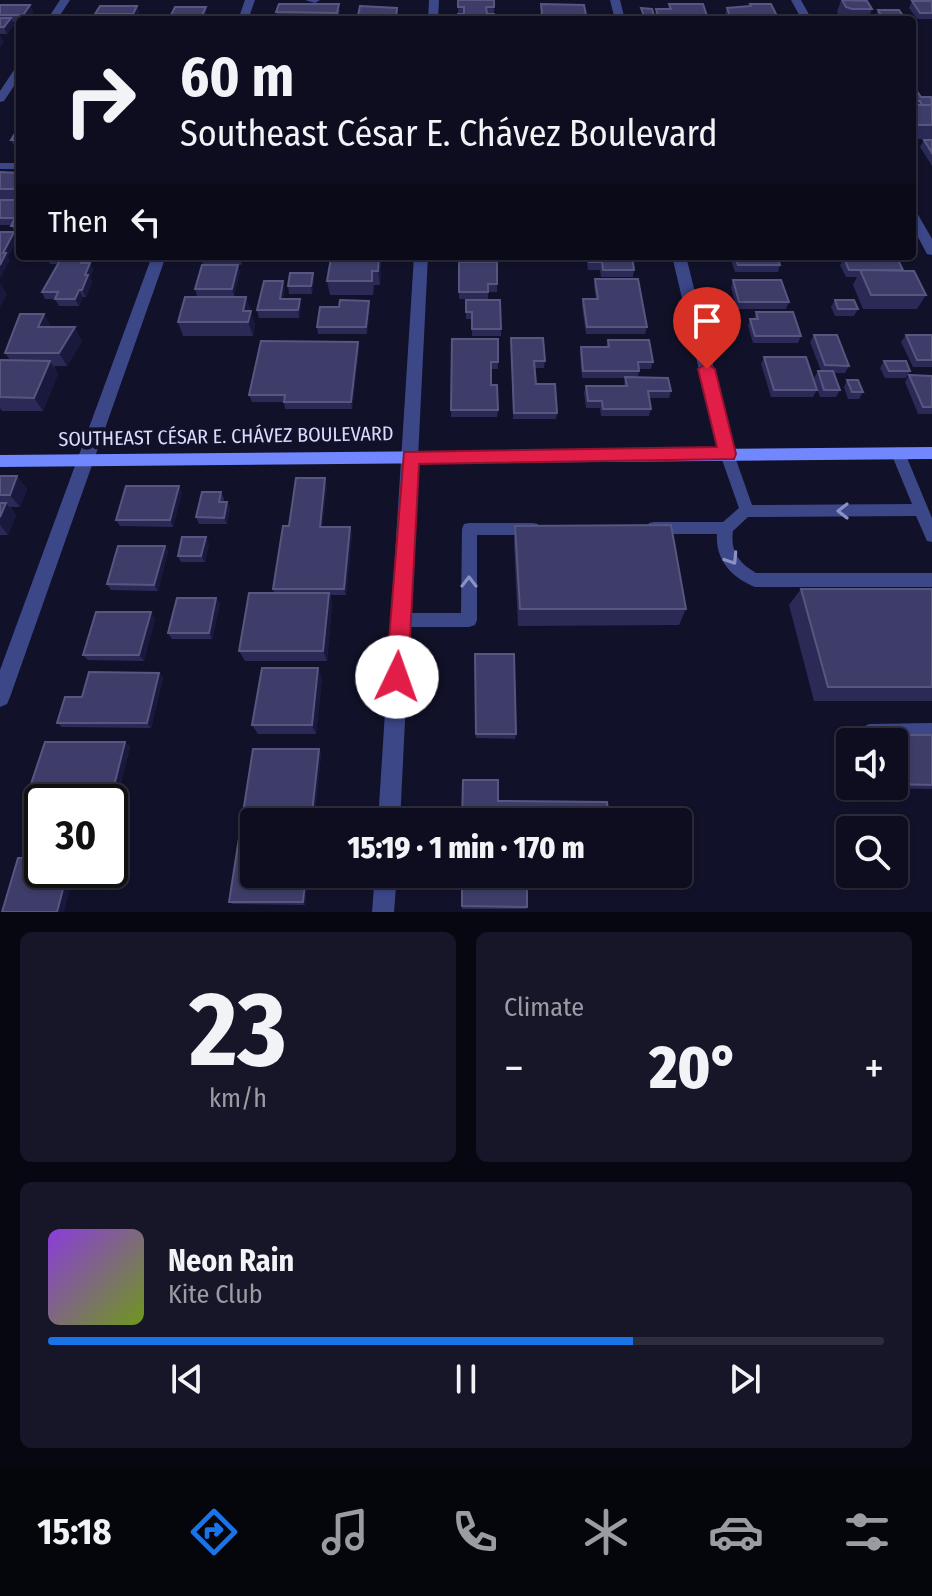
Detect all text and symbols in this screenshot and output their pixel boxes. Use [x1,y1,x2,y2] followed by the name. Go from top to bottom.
[180,44,294,111] text: 60 m
[48,48,152,152] icon: right
[180,112,717,156] text: Southeast César E. Chávez Boulevard
[124,200,168,244] icon: left
[48,204,108,240] text: Then
[673,287,741,369] pin
[685,299,729,343] icon: arrive
[58,421,394,451] street label: SOUTHEAST CÉSAR E. CHÁVEZ BOULEVARD
[836,502,849,520] one-way arrow
[722,551,737,565] one-way arrow
[460,575,478,588] one-way arrow
[355,635,439,719] position arrow
[836,728,908,888] map controls
[836,728,908,800] button: sound
[24,784,128,888] speed limit sign: 30
[836,816,908,888] button: search
[347,830,585,866] text: 15:19 · 1 min · 170 m
[189,968,287,1093] text: 23
[504,992,584,1023] text: Climate
[649,1032,739,1104] text: 20°
[504,1042,524,1095] text: −
[864,1042,884,1095] text: +
[209,1083,267,1114] text: km/h
[168,1243,294,1279] text: Neon Rain
[168,1279,263,1310] text: Kite Club
[165,1357,209,1401] icon: previous
[444,1357,488,1401] icon: pause
[723,1357,767,1401] icon: next
[186,1504,242,1560] icon: directions
[317,1504,373,1560] icon: music
[447,1504,503,1560] icon: phone
[578,1504,634,1560] icon: climate
[708,1504,764,1560] icon: car
[839,1504,895,1560] icon: filters
[37,1510,111,1554] text: 15:18

